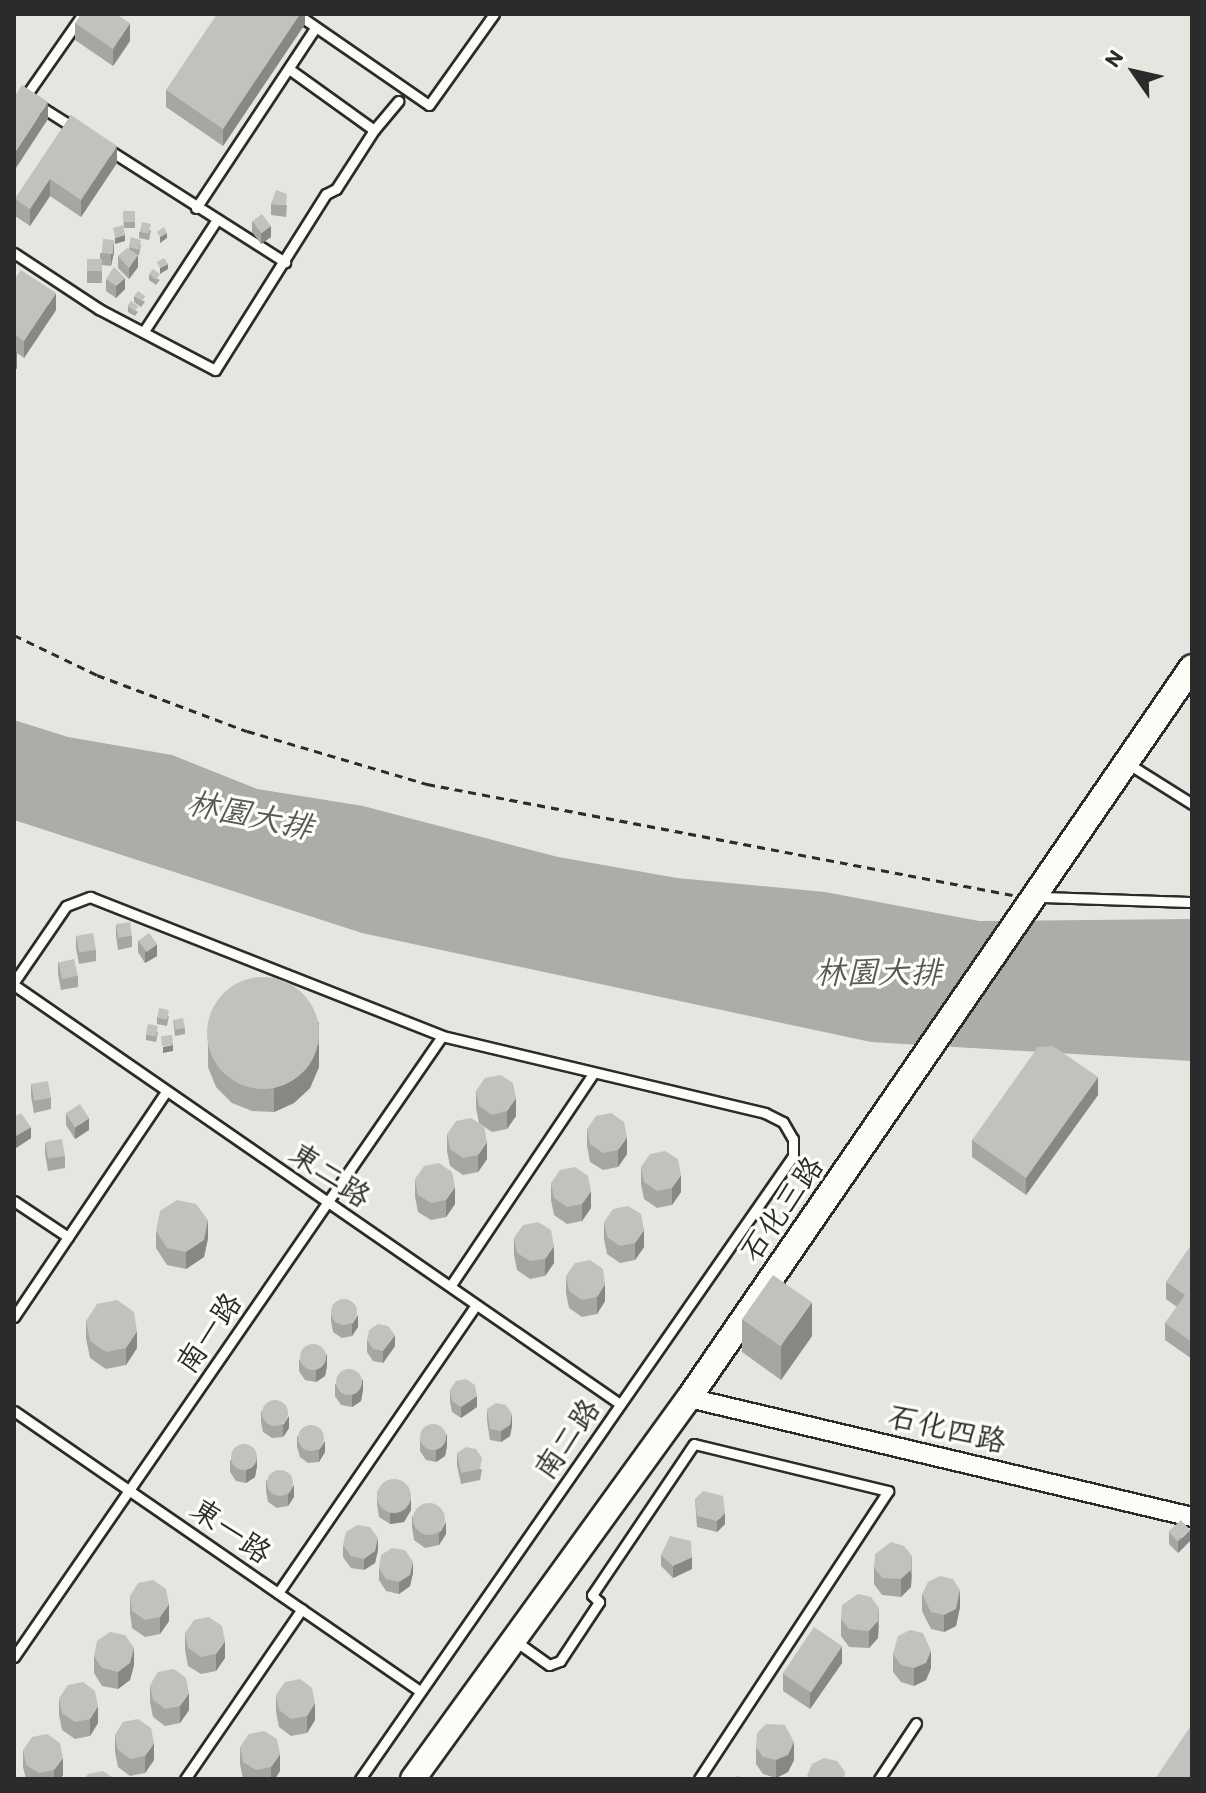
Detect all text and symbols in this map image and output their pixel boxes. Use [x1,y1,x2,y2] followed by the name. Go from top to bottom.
[1094,32,1174,112] north arrow
[1098,45,1129,72] text: N
[183,783,317,847] water label: 林園大排
[814,953,942,991] water label: 林園大排
[283,1135,377,1215] street label: 東二路
[733,1150,831,1268] street label: 石化三路
[168,1286,250,1380] street label: 南一路
[526,1392,608,1486] street label: 南二路
[884,1398,1010,1460] street label: 石化四路
[184,1490,278,1572] street label: 東一路

